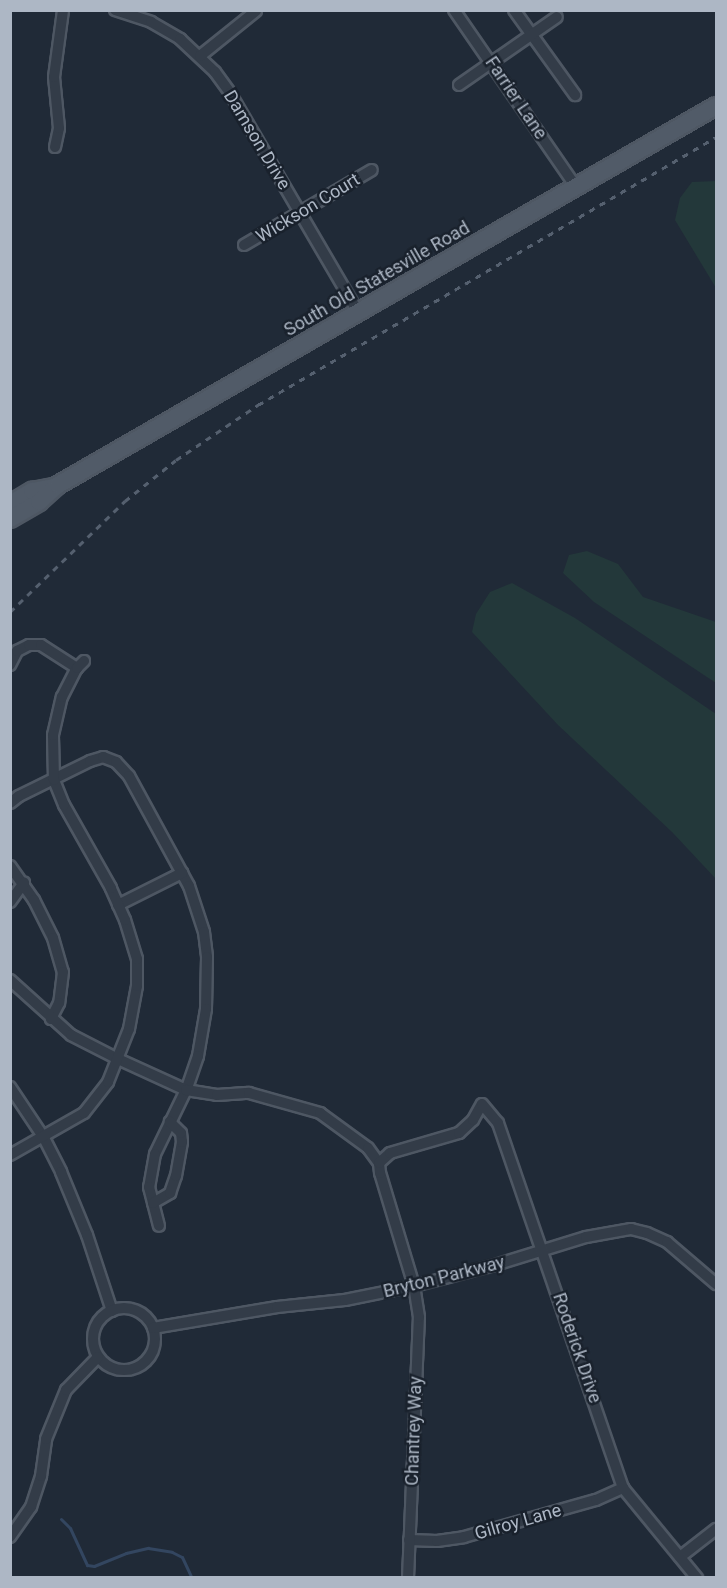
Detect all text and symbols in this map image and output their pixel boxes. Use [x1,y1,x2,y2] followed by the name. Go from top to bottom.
[480,53,552,143] street label: Farrier Lane
[219,87,295,193] street label: Damson Drive
[252,169,364,247] street label: Wickson Court
[280,217,474,341] street label: South Old Statesville Road
[381,1251,507,1303] street label: Bryton Parkway
[548,1290,606,1406] street label: Roderick Drive
[401,1376,427,1486] street label: Chantrey Way
[472,1499,564,1545] street label: Gilroy Lane

